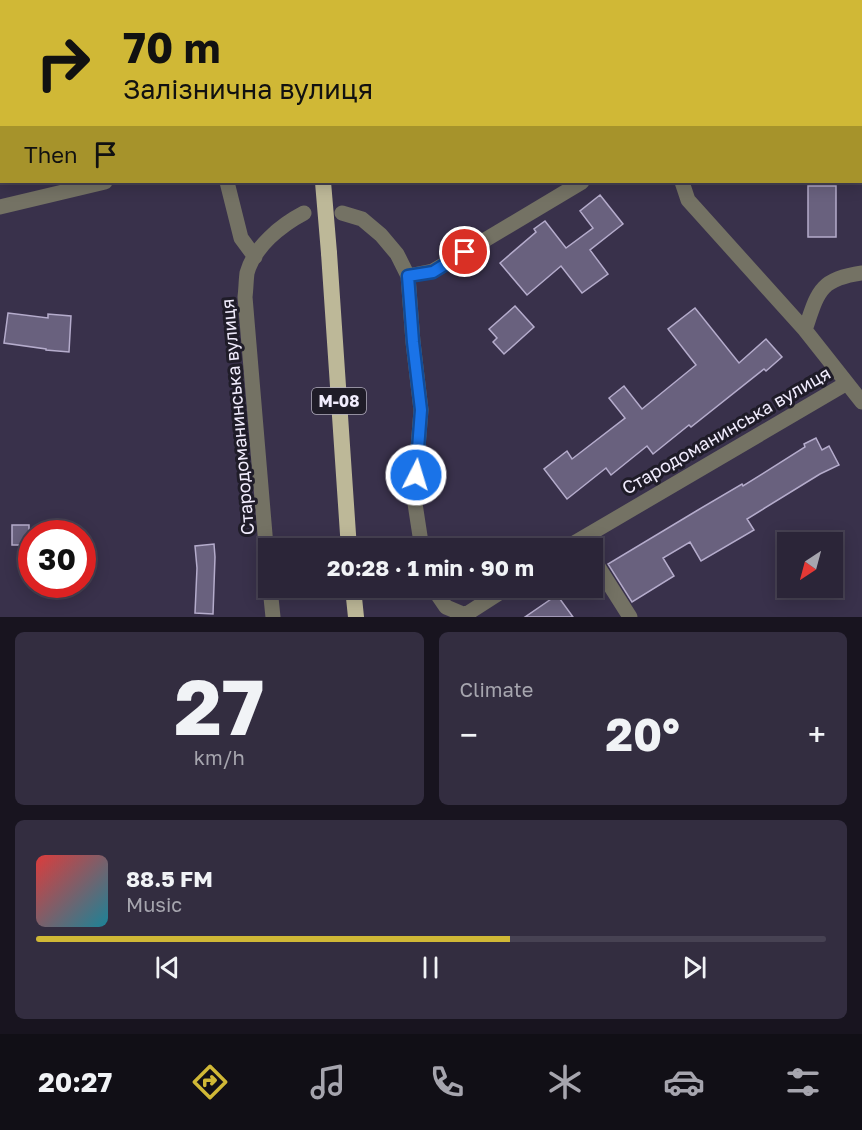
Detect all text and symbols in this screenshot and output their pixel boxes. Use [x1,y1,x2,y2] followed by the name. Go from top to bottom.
[123,22,220,72] text: 70 m
[24,24,102,102] icon: right
[123,73,373,105] text: Залізнична вулиця
[89,138,122,171] icon: arrive
[24,141,77,168] text: Then
[439,226,490,277] pin
[448,235,481,268] icon: arrive
[216,298,258,536] street label: Стародоманинська вулиця
[618,361,834,499] street label: Стародоманинська вулиця
[312,388,366,414] road number: М-08
[384,443,448,507] position arrow
[18,520,96,598] speed limit sign: 30
[777,532,843,598] north arrow
[777,532,843,598] map controls
[327,554,534,581] text: 20:28 · 1 min · 90 m
[174,659,264,752] text: 27
[460,677,533,701] text: Climate
[606,707,680,761] text: 20°
[460,715,478,754] text: −
[808,715,826,754] text: +
[194,745,245,769] text: km/h
[126,865,213,892] text: 88.5 FM
[126,892,182,916] text: Music
[151,951,184,984] icon: previous
[414,951,447,984] icon: pause
[678,951,711,984] icon: next
[189,1061,231,1103] icon: directions
[307,1061,349,1103] icon: music
[426,1061,468,1103] icon: phone
[544,1061,586,1103] icon: climate
[663,1061,705,1103] icon: car
[782,1061,824,1103] icon: filters
[38,1066,112,1098] text: 20:27

